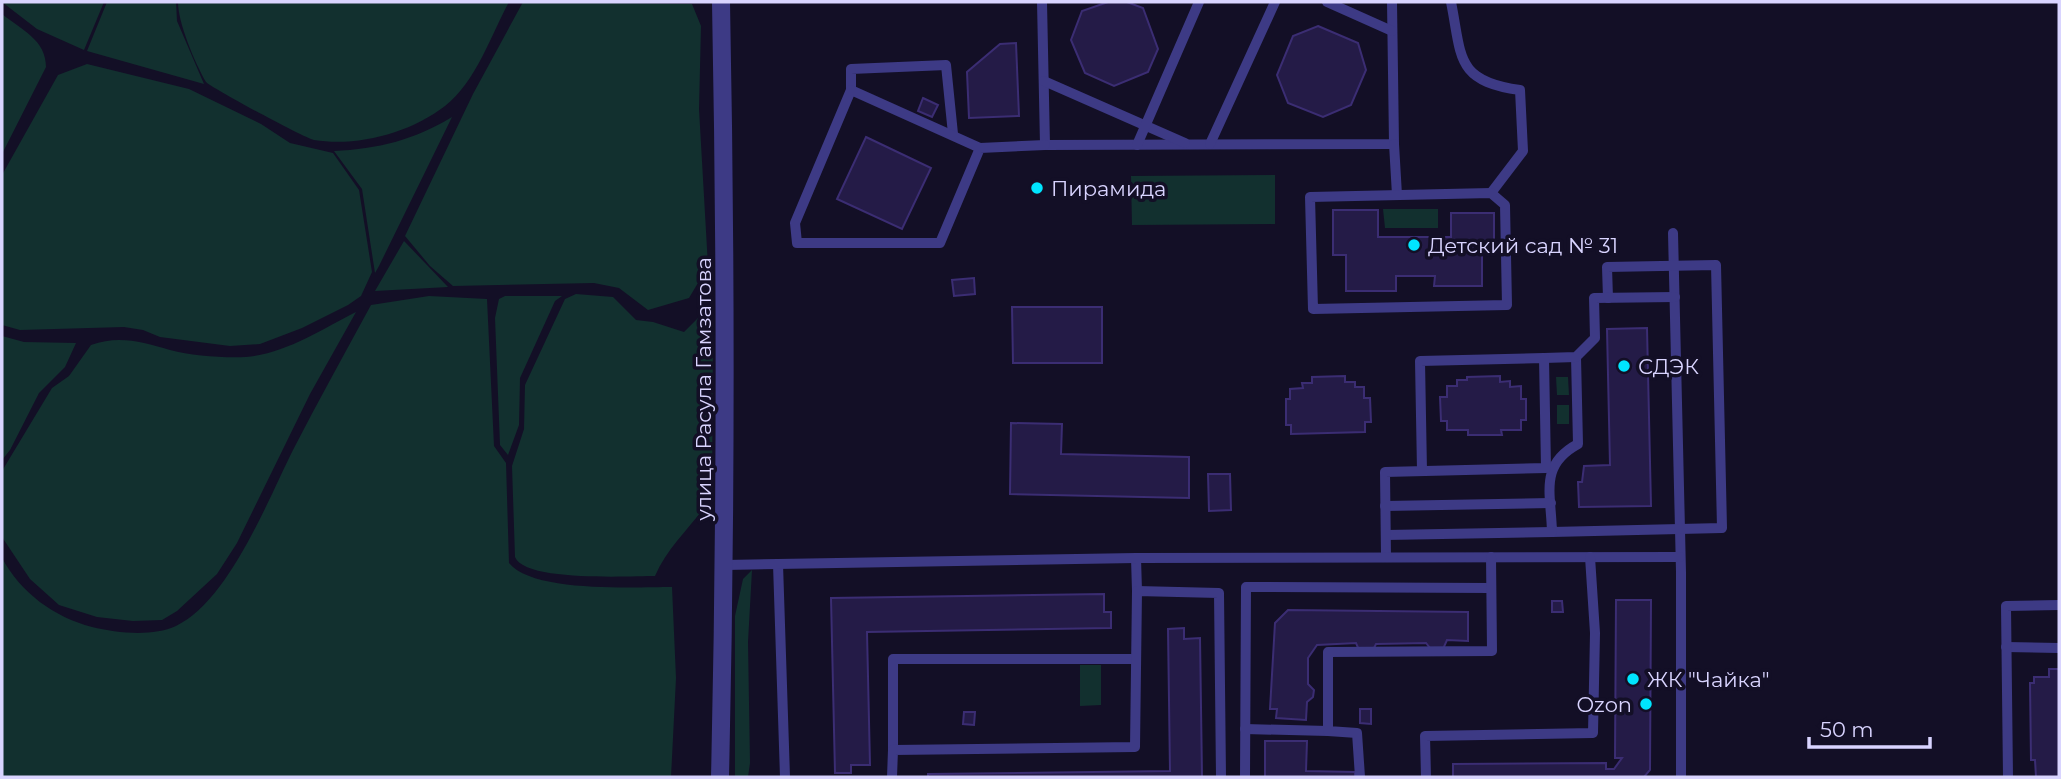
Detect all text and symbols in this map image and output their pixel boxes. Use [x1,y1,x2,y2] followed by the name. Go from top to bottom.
[1051,176,1166,201] place label: Пирамида
[1029,180,1045,196] marker: Пирамида
[1428,233,1618,258] place label: Детский сад № 31
[1406,237,1422,253] marker: Детский сад № 31
[691,257,716,522] street label: улица Расула Гамзатова
[1638,354,1699,379] place label: СДЭК
[1616,358,1632,374] marker: СДЭК
[1647,667,1770,692] place label: ЖК "Чайка"
[1625,671,1641,687] marker: ЖК "Чайка"
[1576,692,1632,717] place label: Ozon
[1638,696,1654,712] marker: Ozon
[1809,706,1930,750] scale bar
[1820,717,1874,742] text: 50 m

